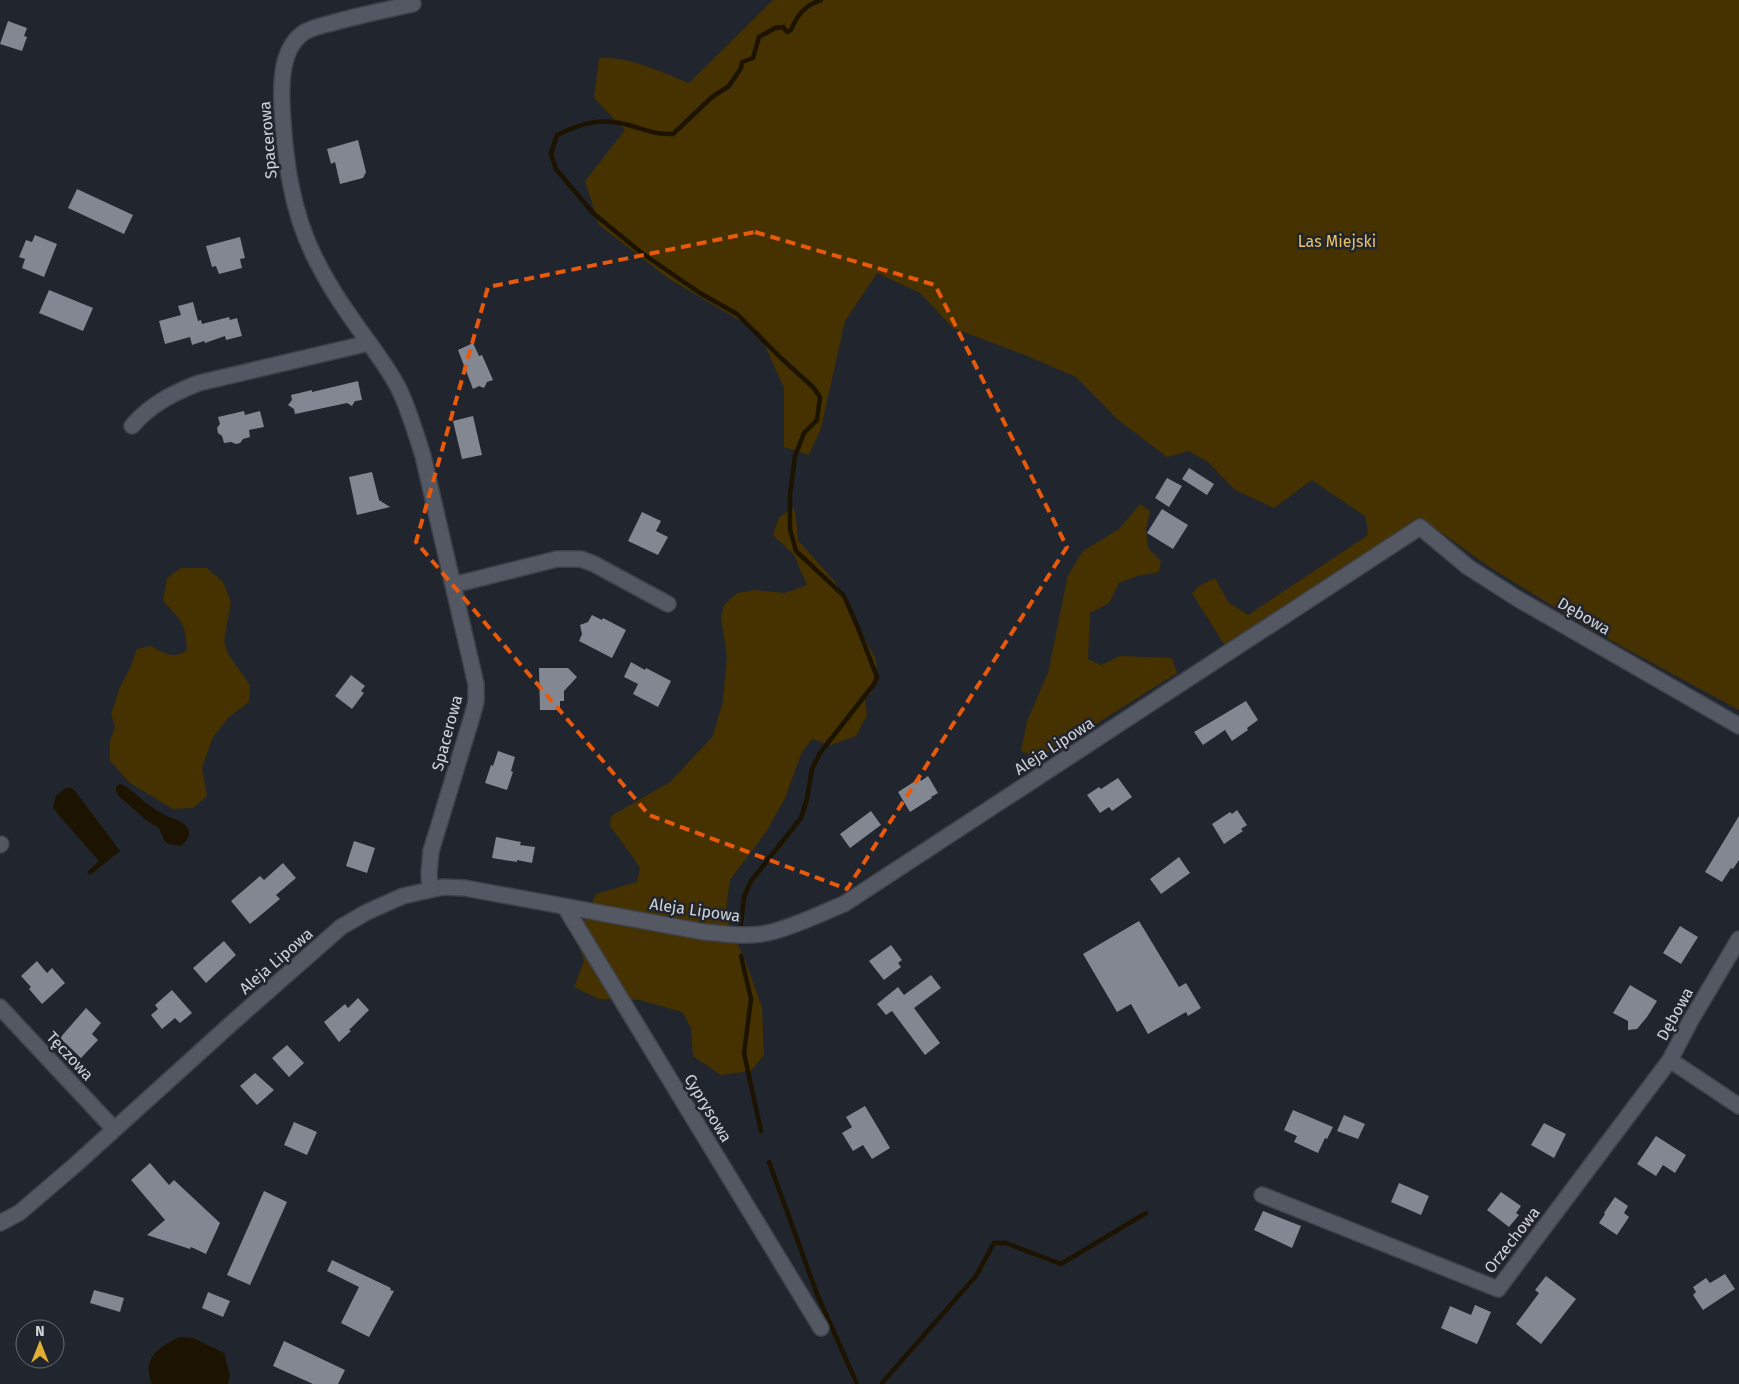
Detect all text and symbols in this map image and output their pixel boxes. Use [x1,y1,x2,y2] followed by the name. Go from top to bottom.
[255,100,281,180] street label: Spacerowa
[1298,232,1376,251] park label: Las Miejski
[1554,593,1614,639] street label: Dębowa
[428,693,466,773] street label: Spacerowa
[1011,713,1097,779] street label: Aleja Lipowa
[649,894,741,926] street label: Aleja Lipowa
[235,924,317,998] street label: Aleja Lipowa
[1653,984,1697,1044] street label: Dębowa
[43,1028,97,1084] street label: Tęczowa
[680,1070,736,1146] street label: Cyprysowa
[1480,1203,1544,1277] street label: Orzechowa
[15,1319,65,1369] north arrow
[35,1323,45,1340] text: N

